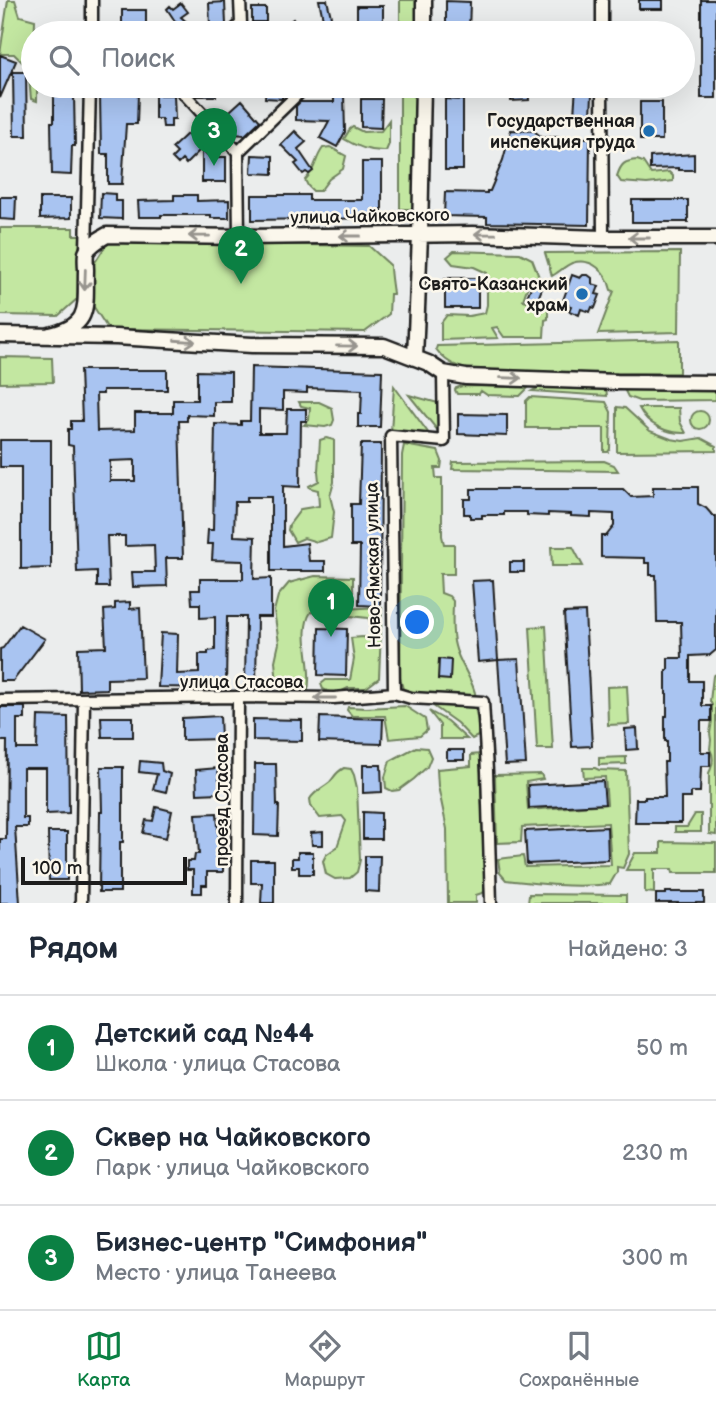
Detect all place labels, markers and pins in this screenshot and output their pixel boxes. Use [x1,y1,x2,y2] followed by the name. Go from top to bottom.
[191,108,237,166] pin: 3
[487,111,636,153] place label: Государственная инспекция труда
[641,123,657,139] marker: Государственная инспекция труда
[218,226,264,284] pin: 2
[419,274,568,316] place label: Свято-Казанский храм
[574,286,590,302] marker: Свято-Казанский храм
[308,579,354,637] pin: 1

